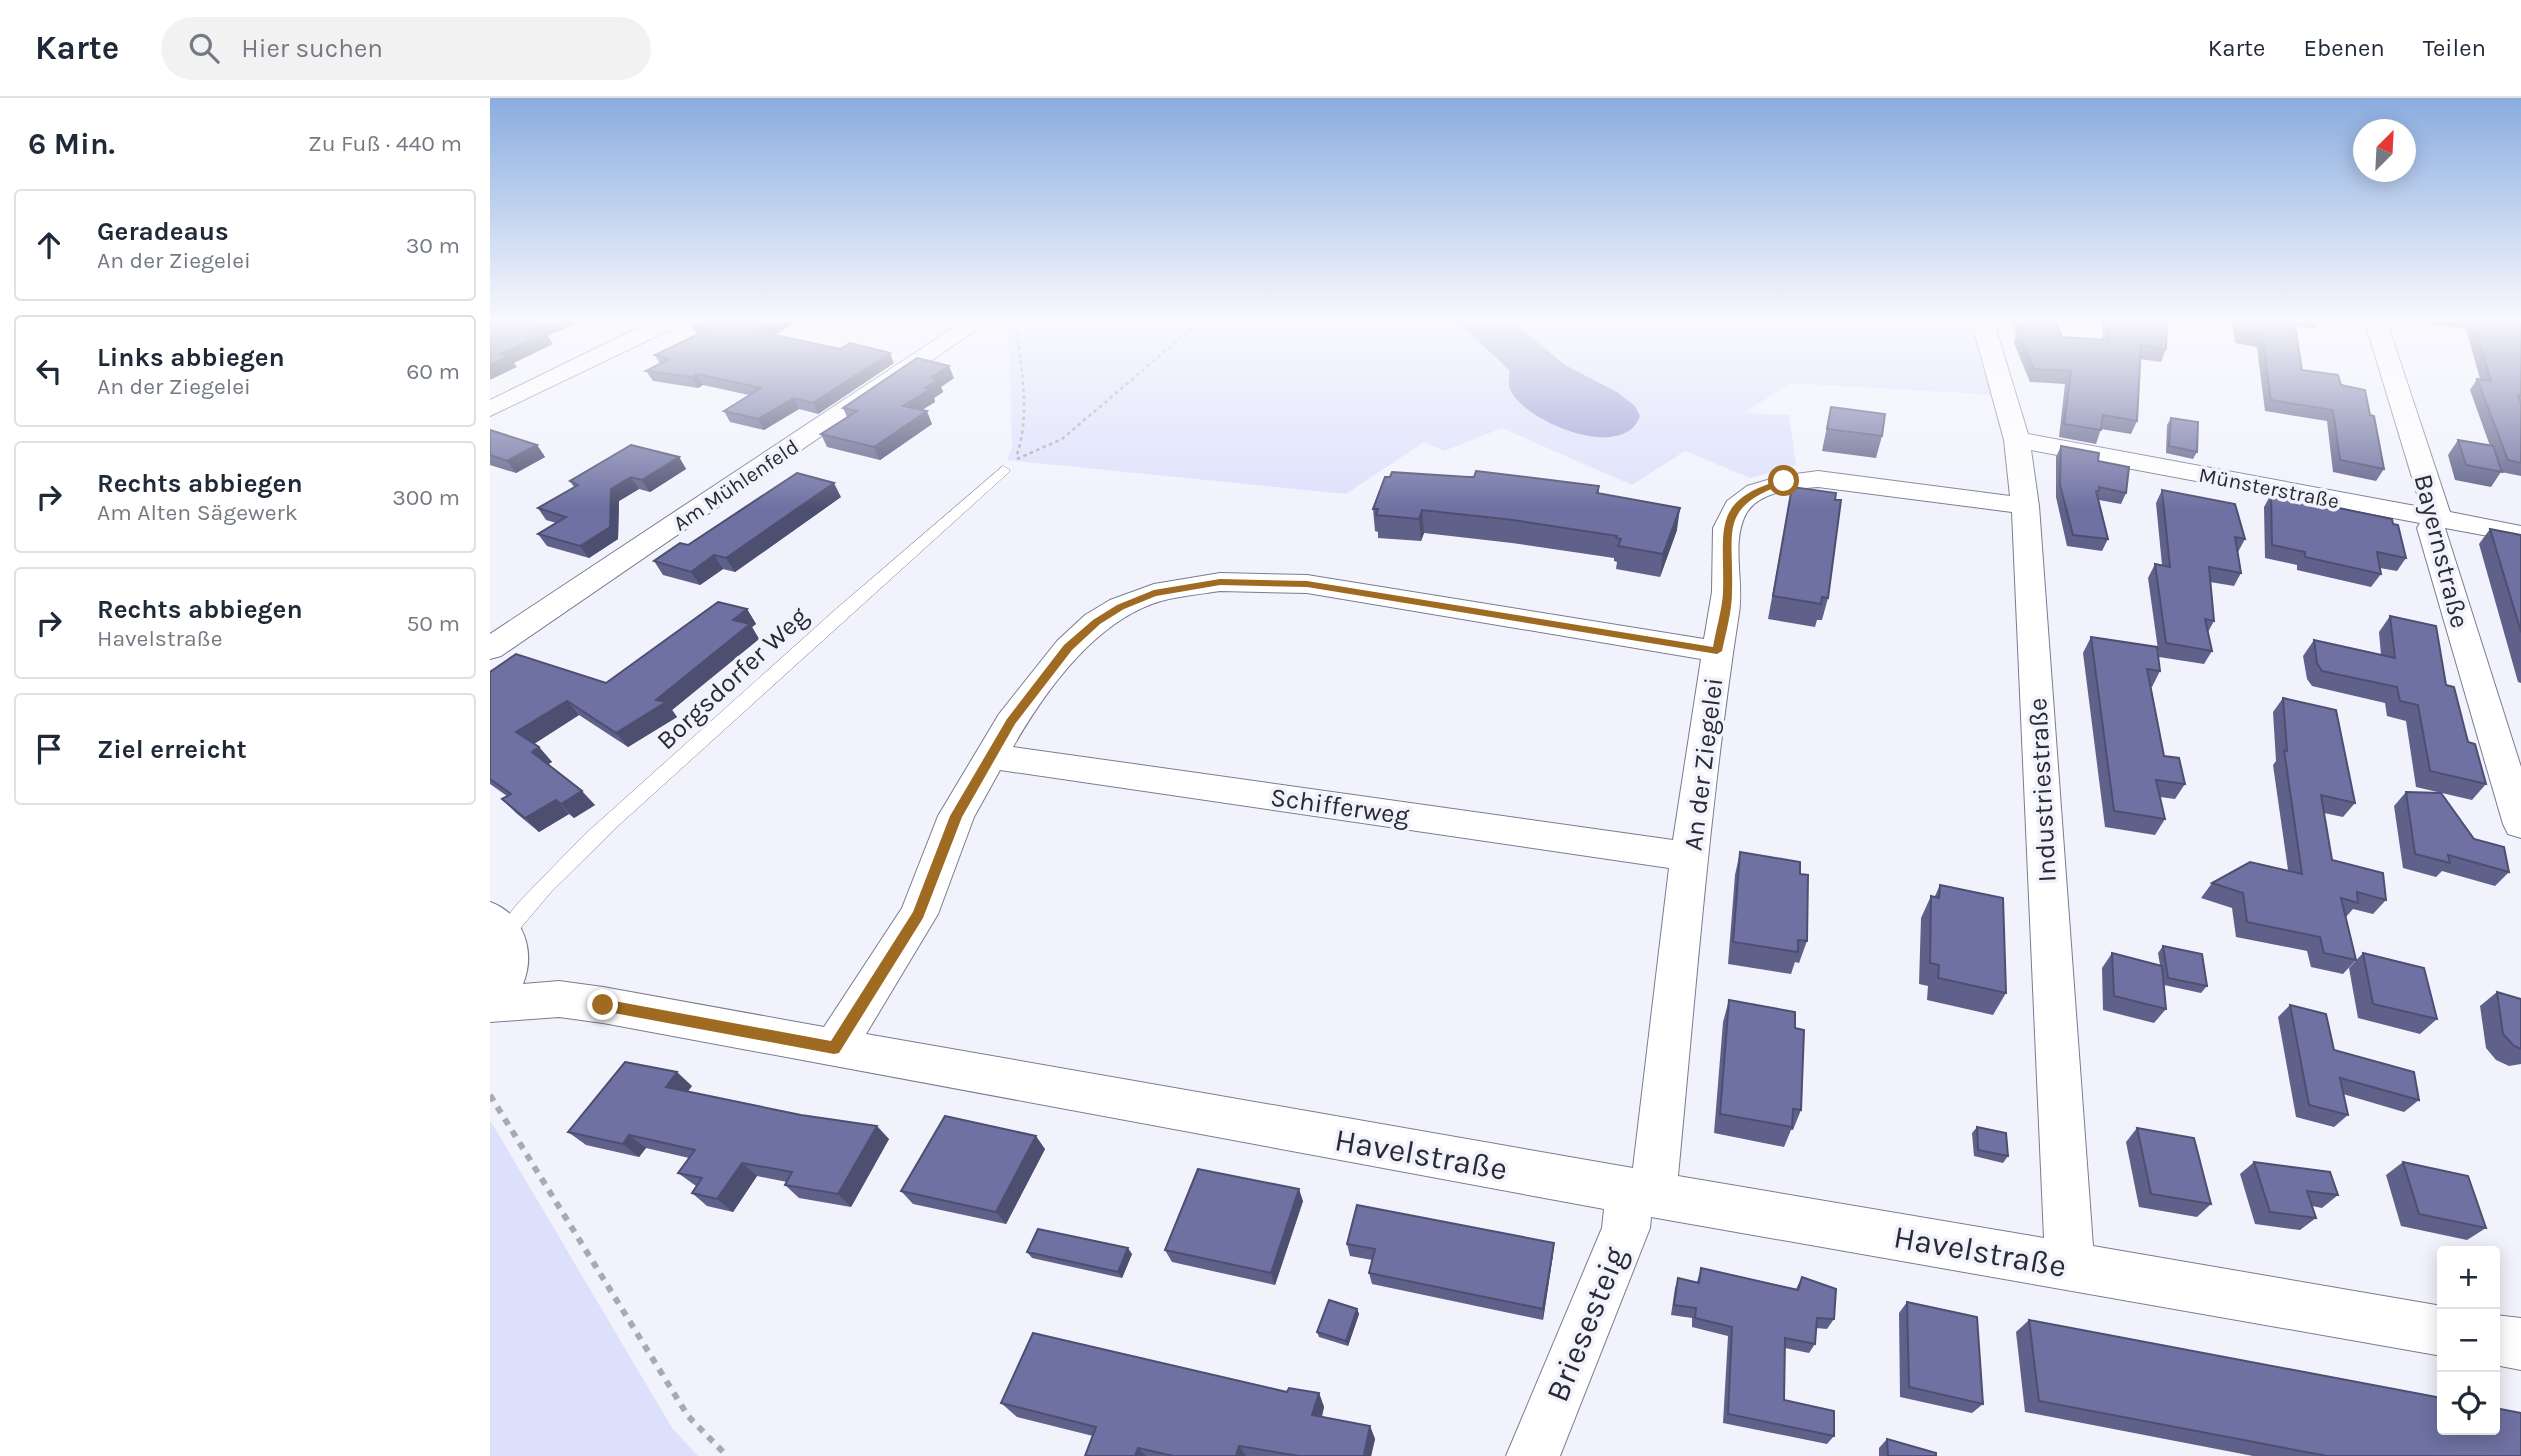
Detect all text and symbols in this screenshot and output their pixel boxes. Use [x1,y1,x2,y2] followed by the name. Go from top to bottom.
[161,17,651,80] search box
[35,29,119,67] text: Karte
[185,29,223,67] icon: search
[241,33,383,64] text: Hier suchen
[2208,34,2265,62] text: Karte
[2303,34,2385,62] text: Ebenen
[2423,34,2486,62] text: Teilen
[2353,119,2416,182] north arrow
[28,126,115,162] text: 6 Min.
[308,130,462,157] text: Zu Fuß · 440 m
[97,216,229,247] text: Geradeaus
[30,226,68,264] icon: ahead
[406,232,460,259] text: 30 m
[97,247,251,274] text: An der Ziegelei
[97,342,285,373] text: Links abbiegen
[30,352,68,390] icon: left
[406,358,460,385] text: 60 m
[97,373,251,400] text: An der Ziegelei
[669,434,803,536] street label: Am Mühlenfeld
[2197,463,2341,513] street label: Münsterstraße
[1768,465,1799,496] route start
[97,468,303,499] text: Rechts abbiegen
[2407,471,2476,631] street label: Bayernstraße
[30,478,68,516] icon: right
[392,484,460,511] text: 300 m
[97,499,298,526] text: Am Alten Sägewerk
[97,594,303,625] text: Rechts abbiegen
[650,600,814,756] street label: Borgsdorfer Weg
[30,604,68,642] icon: right
[406,610,460,637] text: 50 m
[97,625,222,652] text: Havelstraße
[1678,676,1729,852] street label: An der Ziegelei
[2022,697,2063,883] street label: Industriestraße
[30,730,68,768] icon: arrive
[97,734,247,765] text: Ziel erreicht
[1268,781,1412,832] street label: Schifferweg
[587,989,618,1020] route end
[1332,1121,1510,1188] street label: Havelstraße
[1891,1218,2069,1285] street label: Havelstraße
[1539,1241,1634,1407] street label: Briesesteig
[2437,1246,2500,1435] map controls
[2437,1246,2500,1309] button: +
[2437,1309,2500,1372] button: −
[2437,1372,2500,1435] button: locate

